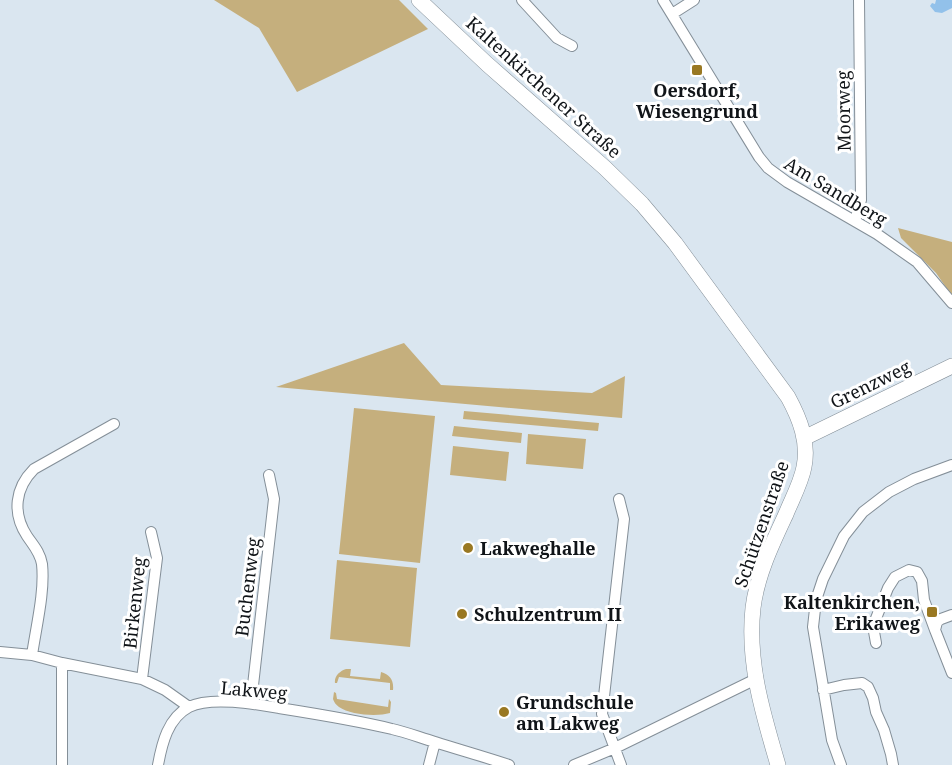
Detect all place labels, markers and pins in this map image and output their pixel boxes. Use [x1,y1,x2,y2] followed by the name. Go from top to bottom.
[690,63,704,77] marker: Oersdorf, Wiesengrund
[636,78,758,123] place label: Oersdorf, Wiesengrund
[480,536,596,560] place label: Lakweghalle
[461,541,475,555] marker: Lakweghalle
[784,590,921,635] place label: Kaltenkirchen, Erikaweg
[474,602,622,626] place label: Schulzentrum II
[925,605,939,619] marker: Kaltenkirchen, Erikaweg
[455,607,469,621] marker: Schulzentrum II
[516,690,634,735] place label: Grundschule am Lakweg
[497,705,511,719] marker: Grundschule am Lakweg

